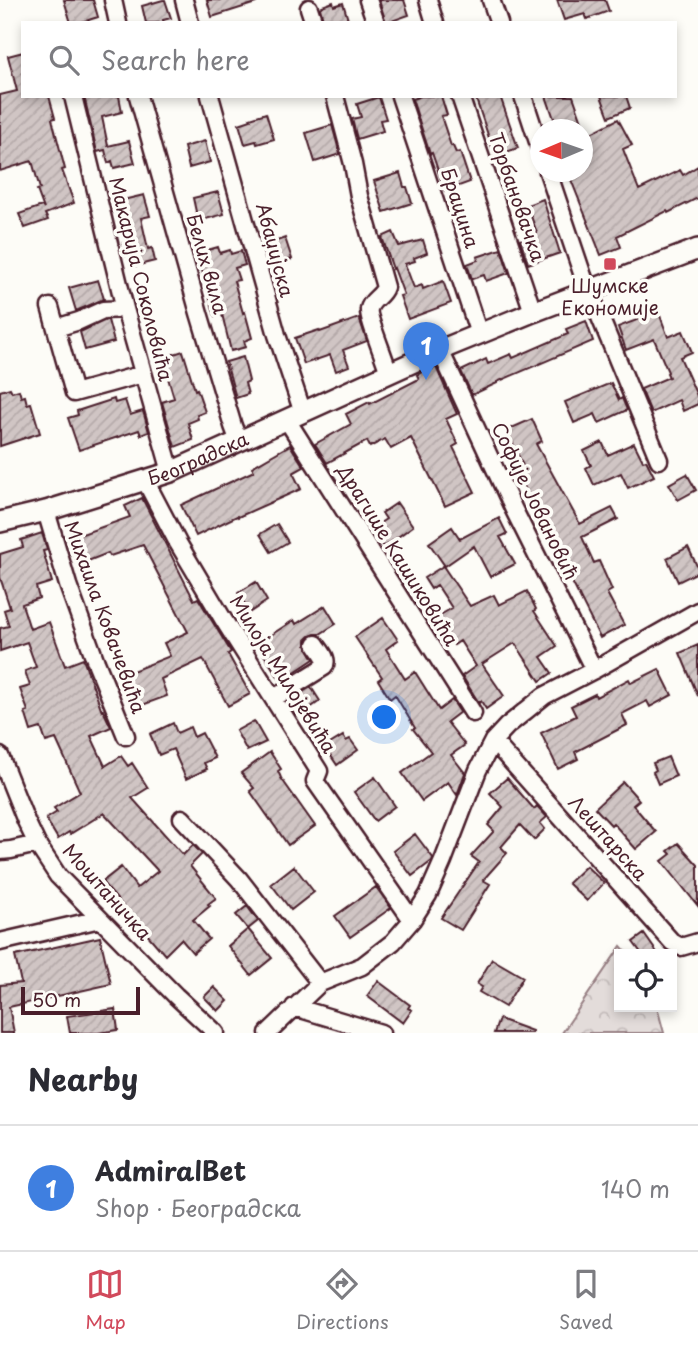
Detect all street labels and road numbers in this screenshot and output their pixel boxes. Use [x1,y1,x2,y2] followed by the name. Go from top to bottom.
[483,128,553,265] street label: Торбановачка
[435,164,487,252] street label: Брацина
[103,174,181,384] street label: Макарија Соколовића
[250,200,302,300] street label: Абаџијска
[180,211,236,317] street label: Белих вила
[486,417,586,584] street label: Софије Јовановић
[144,424,253,492] street label: Београдска
[331,457,466,651] street label: Драгише Кашиковића
[58,516,154,717] street label: Михаила Ковачевића
[224,589,344,758] street label: Милоја Милојевића
[563,788,655,886] street label: Лештарска
[57,837,159,946] street label: Моштаничка

